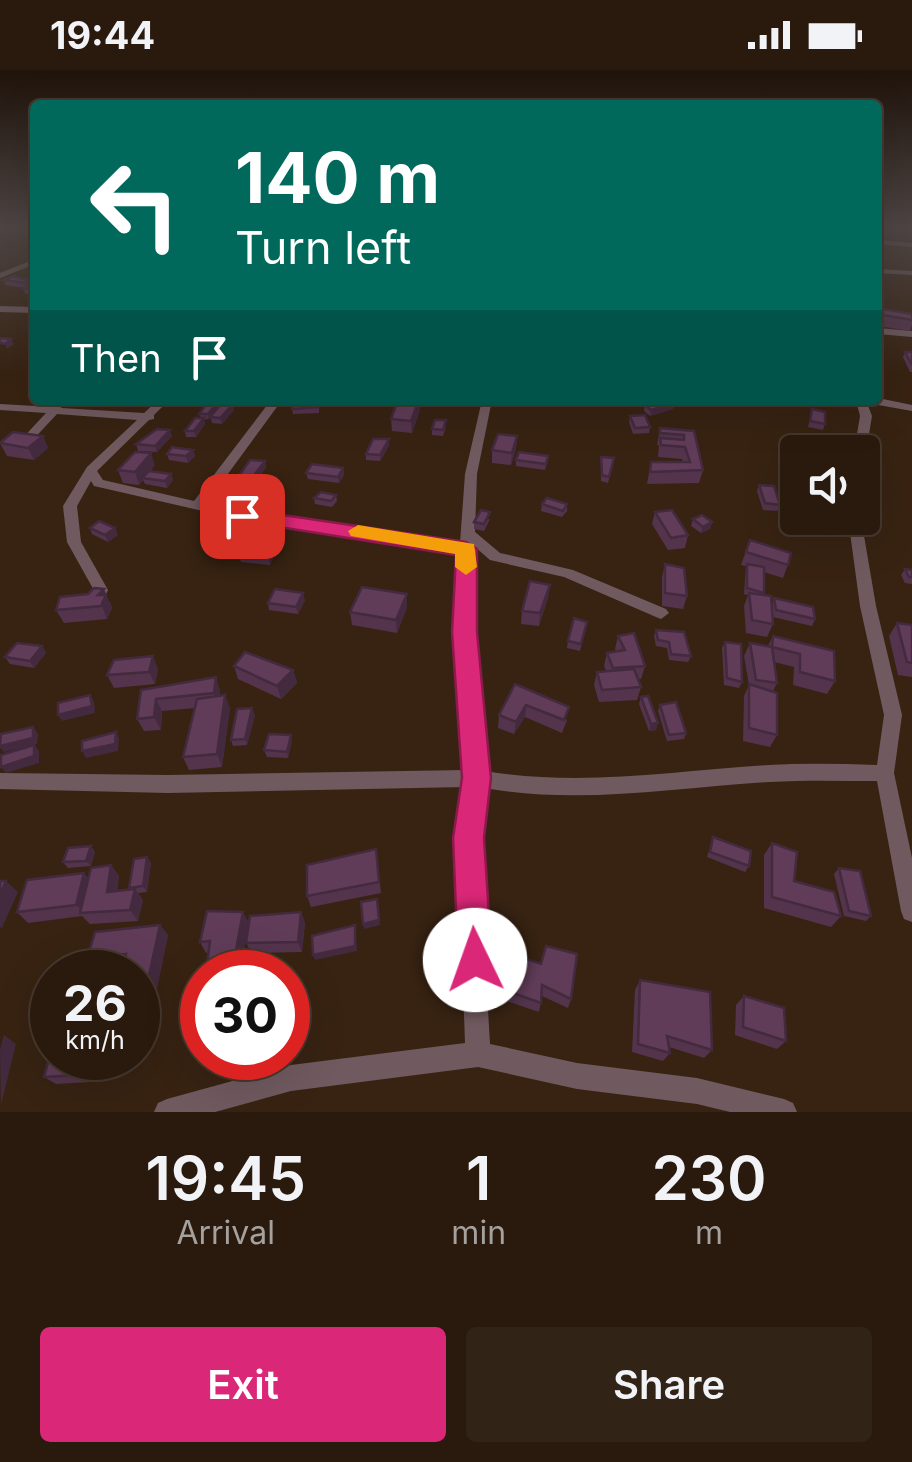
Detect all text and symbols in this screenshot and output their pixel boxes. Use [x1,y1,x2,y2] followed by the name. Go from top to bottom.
[50,12,155,58] text: 19:44
[235,135,440,220] text: 140 m
[70,140,200,270] icon: left
[235,220,411,275] text: Turn left
[182,330,237,385] icon: arrive
[70,335,162,381] text: Then
[780,435,880,535] map controls
[780,435,880,535] button: sound
[200,474,285,559] pin
[215,489,270,544] icon: arrive
[423,908,527,1012] position arrow
[180,950,310,1080] speed limit sign: 30
[63,973,127,1033] text: 26
[65,1025,125,1055] text: km/h
[145,1142,306,1214] text: 19:45
[466,1142,491,1214] text: 1
[651,1142,767,1214] text: 230
[176,1213,275,1252] text: Arrival
[451,1213,506,1252] text: min
[695,1213,723,1252] text: m
[40,1327,446,1442] button: Exit
[466,1327,872,1442] button: Share

